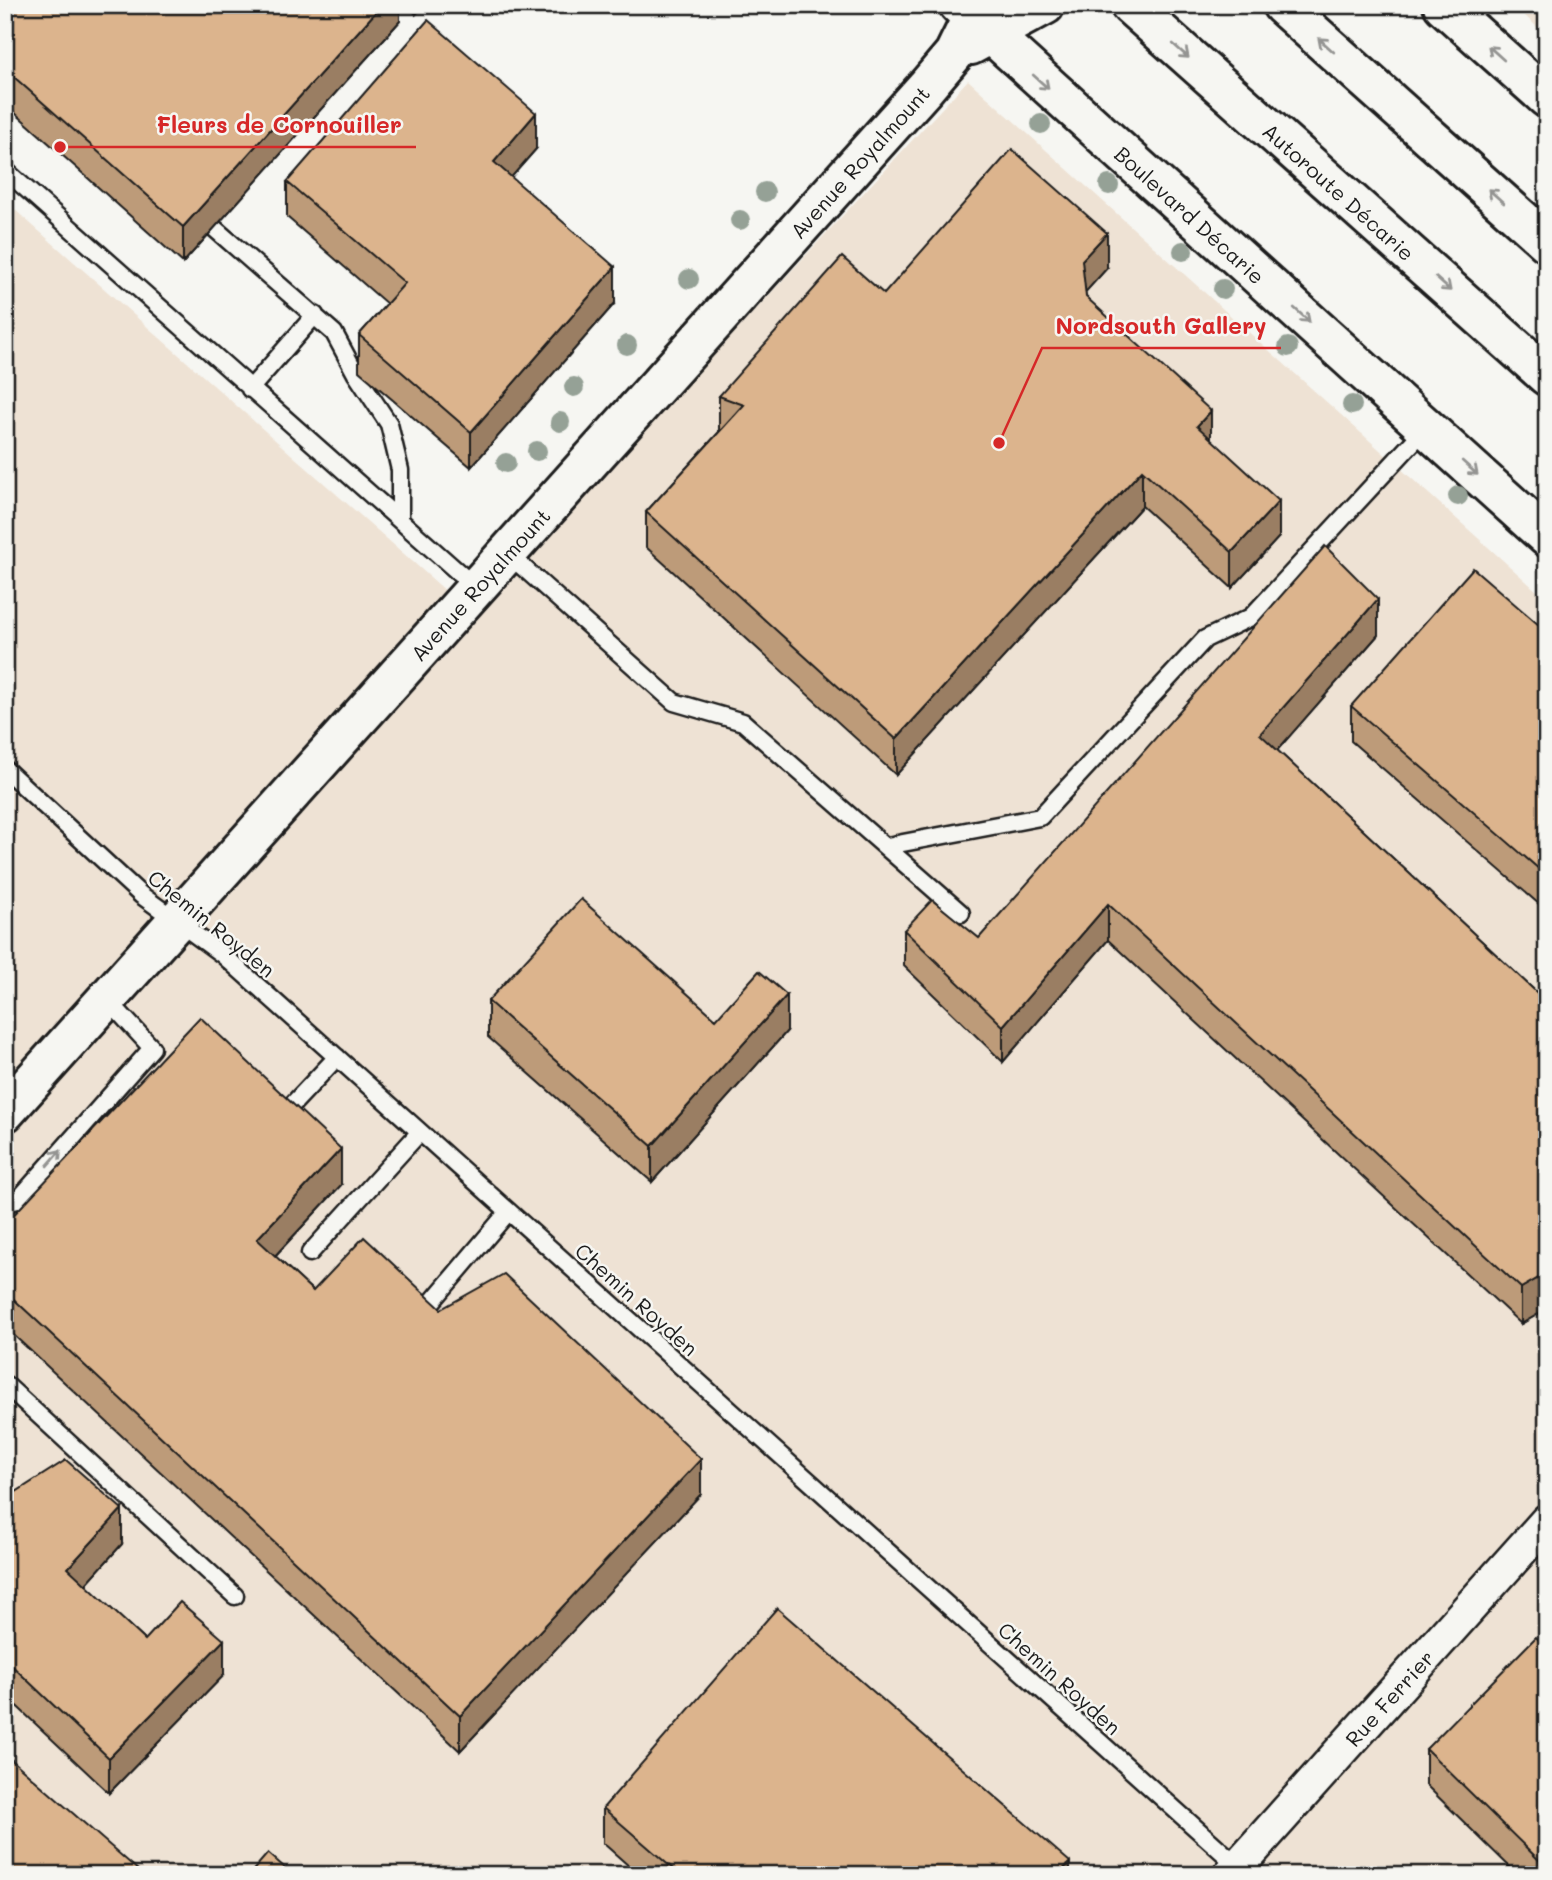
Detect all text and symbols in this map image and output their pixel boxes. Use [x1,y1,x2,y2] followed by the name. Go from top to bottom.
[1318,36,1335,53] one-way arrow
[1172,43,1190,59] one-way arrow
[1488,44,1505,61] one-way arrow
[1032,73,1049,90] one-way arrow
[784,79,935,243] street label: Avenue Royalmount
[142,103,416,147] callout: Fleurs de Cornouiller
[156,109,402,139] text: Fleurs de Cornouiller
[1258,117,1421,266] street label: Autoroute Décarie
[1110,140,1271,289] street label: Boulevard Décarie
[1487,188,1505,204] one-way arrow
[1433,275,1451,291] one-way arrow
[1042,304,1281,348] callout: Nordsouth Gallery
[1292,307,1310,323] one-way arrow
[1056,310,1266,340] text: Nordsouth Gallery
[1461,459,1478,476] one-way arrow
[404,502,555,666] street label: Avenue Royalmount
[143,863,281,983] street label: Chemin Royden
[46,1150,62,1168] one-way arrow
[570,1237,704,1361] street label: Chemin Royden
[993,1616,1127,1740] street label: Chemin Royden
[1339,1644,1439,1752] street label: Rue Ferrier

